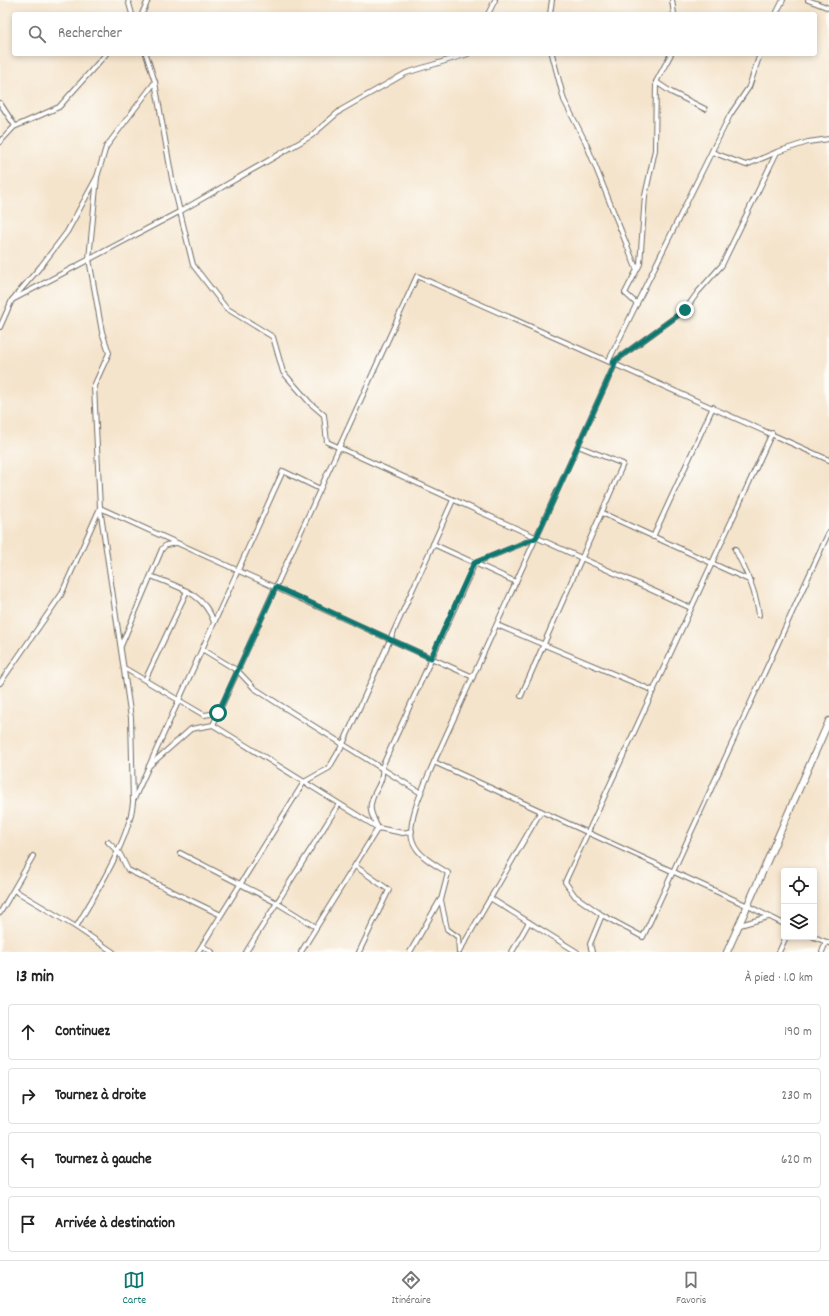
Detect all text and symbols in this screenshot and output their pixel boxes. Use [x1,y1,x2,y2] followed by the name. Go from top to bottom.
[12,12,817,56] search box
[26,23,48,45] icon: search
[58,23,122,45] text: Rechercher
[676,301,694,319] route end
[209,704,227,722] route start
[781,868,817,940] map controls
[781,868,817,904] button: locate
[781,904,817,940] button: layers
[16,966,54,990] text: 13 min
[745,969,813,988] text: À pied · 1.0 km
[17,1021,39,1043] icon: ahead
[55,1021,110,1043] text: Continuez
[784,1023,812,1042] text: 190 m
[17,1085,39,1107] icon: right
[55,1085,146,1107] text: Tournez à droite
[782,1087,812,1106] text: 230 m
[17,1149,39,1171] icon: left
[55,1149,152,1171] text: Tournez à gauche
[781,1151,812,1170] text: 620 m
[17,1213,39,1235] icon: arrive
[55,1213,175,1235] text: Arrivée à destination
[123,1269,146,1309] tab: Carte
[391,1269,431,1309] tab: Itinéraire
[676,1269,706,1309] tab: Favoris

